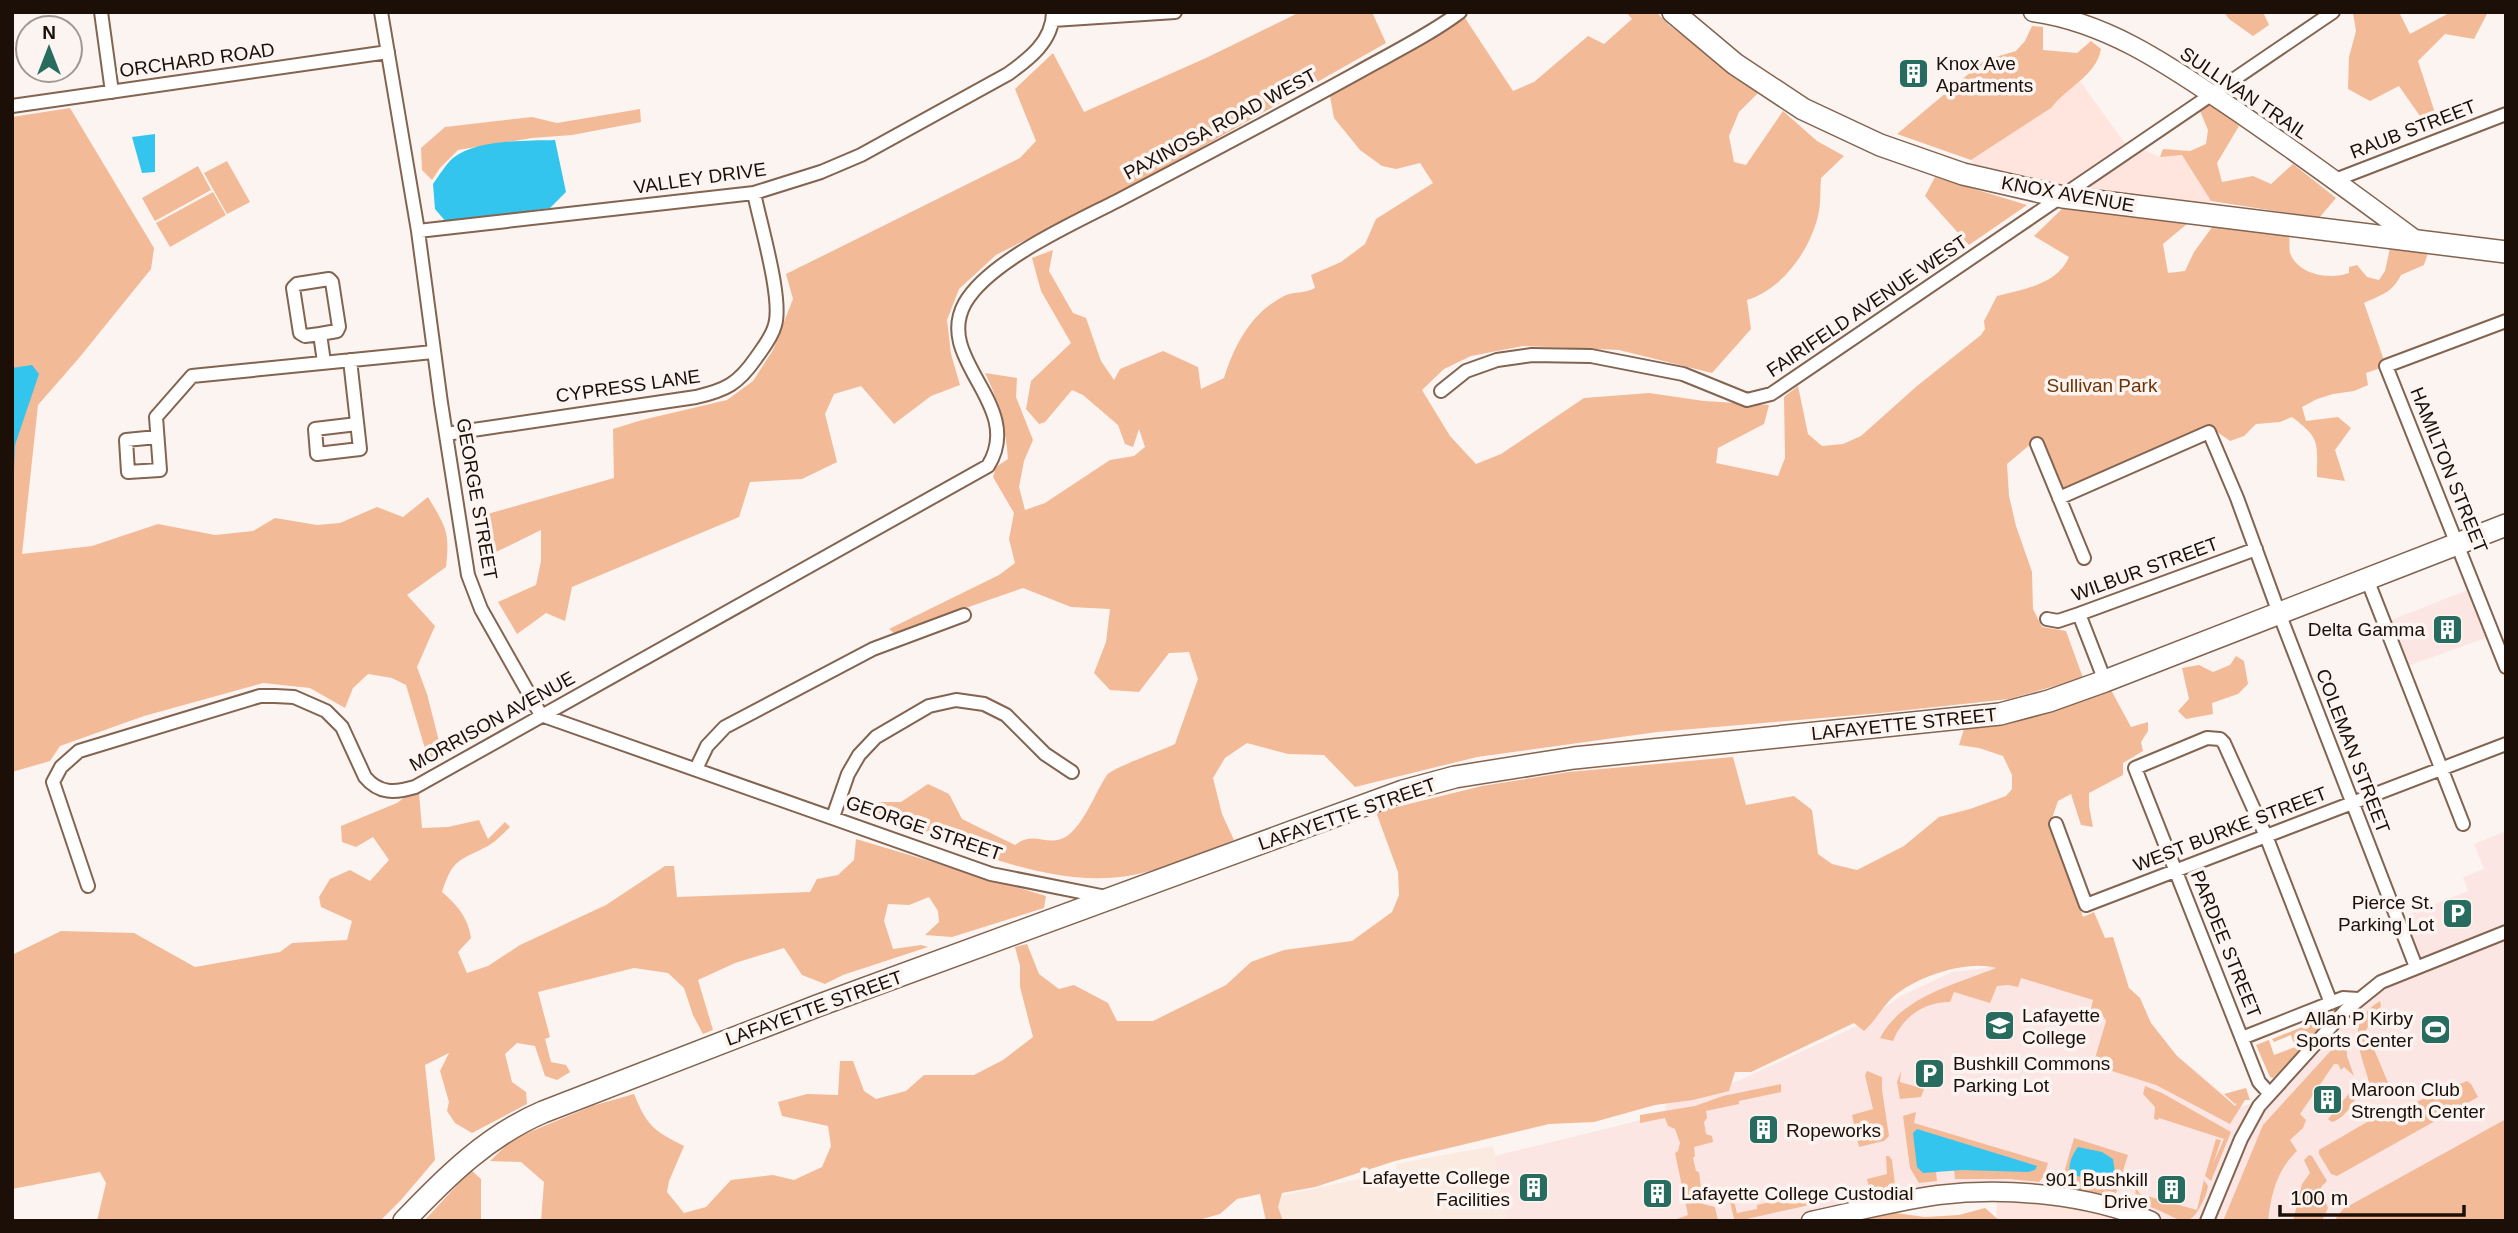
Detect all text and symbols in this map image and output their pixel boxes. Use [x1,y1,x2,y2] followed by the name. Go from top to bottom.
[14,14,84,84] north arrow
[42,22,56,43] text: N
[118,39,276,81] street label: ORCHARD ROAD
[2176,43,2312,143] street label: SULLIVAN TRAIL
[1936,53,2033,96] place label: Knox Ave Apartments
[1896,57,1930,91] building icon: Knox Ave Apartments
[1120,64,1320,184] street label: PAXINOSA ROAD WEST
[2347,95,2479,163] street label: RAUB STREET
[632,158,768,198] street label: VALLEY DRIVE
[2000,172,2136,216] street label: KNOX AVENUE
[1763,231,1972,381] street label: FAIRIFELD AVENUE WEST
[554,365,702,407] street label: CYPRESS LANE
[2047,375,2158,396] park label: Sullivan Park
[2406,384,2492,556] street label: HAMILTON STREET
[452,417,502,582] street label: GEORGE STREET
[2069,533,2221,605] street label: WILBUR STREET
[2431,612,2465,646] building icon: Delta Gamma
[2308,619,2425,640] place label: Delta Gamma
[2312,666,2394,836] street label: COLEMAN STREET
[406,667,578,775] street label: MORRISON AVENUE
[1810,704,1998,744] street label: LAFAYETTE STREET
[1255,774,1439,854] street label: LAFAYETTE STREET
[2130,782,2330,876] street label: WEST BURKE STREET
[843,791,1005,865] street label: GEORGE STREET
[2187,867,2265,1021] street label: PARDEE STREET
[2338,892,2435,935] place label: Pierce St. Parking Lot
[2440,896,2474,930] parking icon: Pierce St. Parking Lot
[723,966,906,1050] street label: LAFAYETTE STREET
[2022,1005,2100,1048] place label: Lafayette College
[2296,1008,2414,1051] place label: Allan P Kirby Sports Center
[1982,1009,2016,1043] school or university icon: Lafayette College
[2419,1012,2453,1046] sports icon: Allan P Kirby Sports Center
[1953,1053,2110,1096] place label: Bushkill Commons Parking Lot
[1913,1057,1947,1091] parking icon: Bushkill Commons Parking Lot
[2351,1079,2486,1122] place label: Maroon Club Strength Center
[2311,1083,2345,1117] building icon: Maroon Club Strength Center
[1746,1113,1780,1147] building icon: Ropeworks
[1786,1120,1881,1141] place label: Ropeworks
[1362,1167,1510,1210] place label: Lafayette College Facilities
[2046,1169,2148,1212] place label: 901 Bushkill Drive
[1516,1171,1550,1205] building icon: Lafayette College Facilities
[2154,1173,2188,1207] building icon: 901 Bushkill Drive
[2280,1174,2464,1218] scale bar
[1641,1176,1675,1210] building icon: Lafayette College Custodial
[1681,1183,1913,1204] place label: Lafayette College Custodial
[2290,1186,2348,1209] text: 100 m

